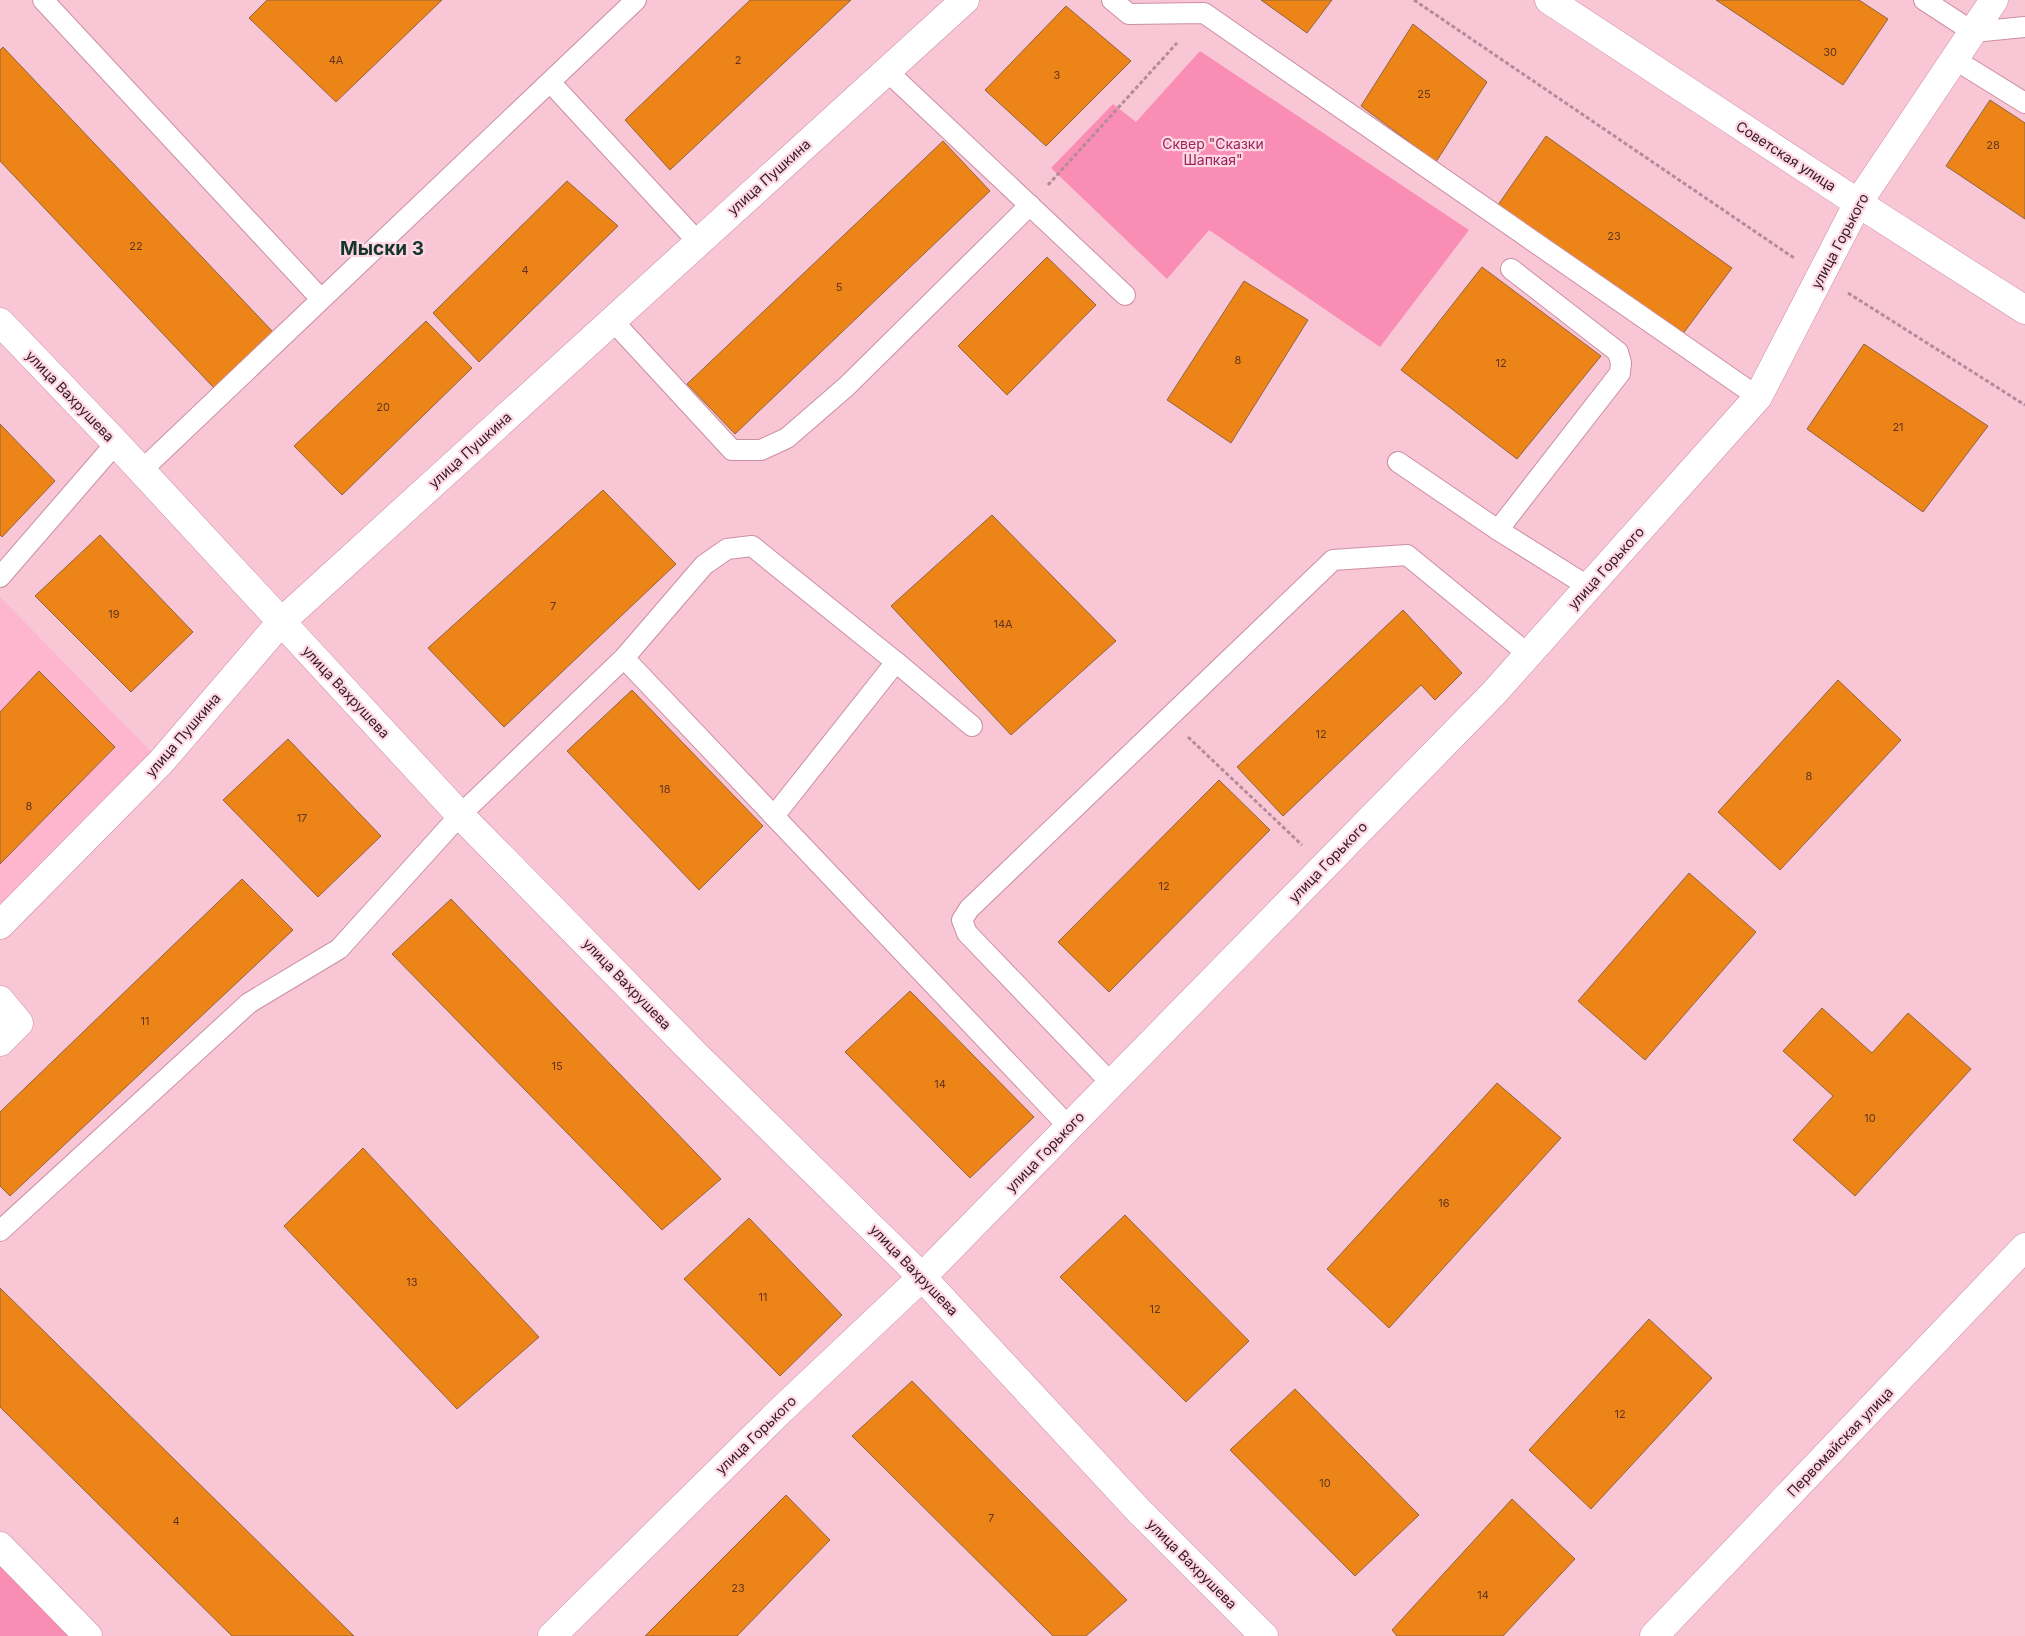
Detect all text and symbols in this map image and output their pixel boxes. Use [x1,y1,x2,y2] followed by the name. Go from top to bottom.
[1823,45,1837,59] house number: 30
[329,53,344,67] house number: 4А
[735,53,741,67] house number: 2
[1054,68,1061,82] house number: 3
[1417,87,1431,101] house number: 25
[1733,117,1840,194] street label: Советская улица
[724,135,814,218] street label: улица Пушкина
[1162,135,1264,168] park label: Сквер "Сказки Шапкая"
[1986,138,2000,152] house number: 28
[1807,190,1872,291] street label: улица Горького
[1607,229,1621,243] house number: 23
[340,237,424,260] district label: Мыски 3
[129,239,143,253] house number: 22
[521,263,529,277] house number: 4
[836,280,843,294] house number: 5
[23,347,118,445] street label: улица Вахрушева
[1235,353,1242,367] house number: 8
[1495,356,1507,370] house number: 12
[376,400,390,414] house number: 20
[425,408,515,491] street label: улица Пушкина
[1892,420,1904,434] house number: 21
[1564,523,1647,613] street label: улица Горького
[550,599,556,613] house number: 7
[108,607,120,621] house number: 19
[993,617,1013,631] house number: 14А
[299,642,394,741] street label: улица Вахрушева
[142,689,224,780] street label: улица Пушкина
[1315,727,1327,741] house number: 12
[1806,769,1813,783] house number: 8
[659,782,671,796] house number: 18
[26,799,33,813] house number: 8
[297,811,307,825] house number: 17
[1285,818,1370,905] street label: улица Горького
[1158,879,1170,893] house number: 12
[580,935,675,1033] street label: улица Вахрушева
[141,1014,149,1028] house number: 11
[551,1059,563,1073] house number: 15
[934,1077,946,1091] house number: 14
[1002,1108,1087,1195] street label: улица Горького
[1864,1111,1876,1125] house number: 10
[1438,1196,1450,1210] house number: 16
[867,1221,962,1319] street label: улица Вахрушева
[406,1275,418,1289] house number: 13
[759,1290,767,1304] house number: 11
[1149,1302,1161,1316] house number: 12
[1783,1383,1896,1500] street label: Первомайская улица
[712,1392,799,1477] street label: улица Горького
[1614,1407,1626,1421] house number: 12
[1319,1476,1331,1490] house number: 10
[988,1511,994,1525] house number: 7
[172,1514,180,1528] house number: 4
[1144,1515,1241,1612] street label: улица Вахрушева
[731,1581,745,1595] house number: 23
[1477,1588,1489,1602] house number: 14

